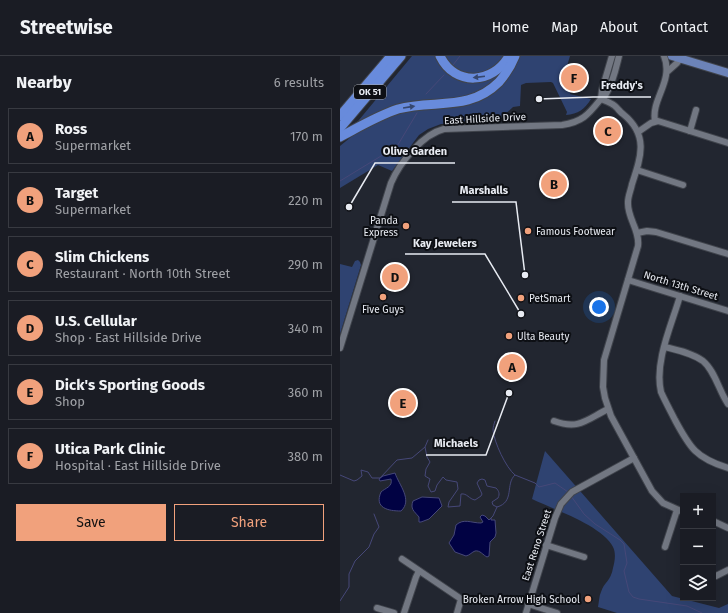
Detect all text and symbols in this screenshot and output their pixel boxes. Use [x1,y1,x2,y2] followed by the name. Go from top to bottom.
[20,16,113,39] text: Streetwise
[492,19,529,36] text: Home
[551,19,578,36] text: Map
[600,19,638,36] text: About
[660,19,708,36] text: Contact
[561,63,587,93] pin: F
[16,72,71,93] text: Nearby
[473,74,485,80] one-way arrow
[593,74,651,97] callout: Freddy's
[274,75,324,90] text: 6 results
[601,79,644,92] text: Freddy's
[354,85,386,99] road number: OK 51
[403,104,415,110] one-way arrow
[444,111,526,127] street label: East Hillside Drive
[595,116,621,146] pin: C
[55,120,87,138] text: Ross
[26,129,34,144] text: A
[290,129,323,144] text: 170 m
[55,138,131,153] text: Supermarket
[375,140,455,163] callout: Olive Garden
[383,145,447,158] text: Olive Garden
[541,169,567,199] pin: B
[452,179,516,202] callout: Marshalls
[55,184,98,202] text: Target
[460,184,509,197] text: Marshalls
[26,193,34,208] text: B
[288,193,323,208] text: 220 m
[55,202,131,217] text: Supermarket
[364,215,398,239] place label: Panda Express
[401,221,411,231] marker: Panda Express
[523,226,533,236] marker: Famous Footwear
[536,226,615,238] place label: Famous Footwear
[405,231,485,254] callout: Kay Jewelers
[413,237,478,250] text: Kay Jewelers
[55,248,149,266] text: Slim Chickens
[26,257,34,272] text: C
[288,257,323,272] text: 290 m
[382,262,408,292] pin: D
[55,266,230,281] text: Restaurant · North 10th Street
[642,269,720,303] street label: North 13th Street
[378,292,388,302] marker: Five Guys
[516,293,526,303] marker: PetSmart
[529,293,571,305] place label: PetSmart
[589,297,609,317] your location
[362,304,404,316] place label: Five Guys
[55,312,137,330] text: U.S. Cellular
[26,321,34,336] text: D
[288,321,323,336] text: 340 m
[55,330,202,345] text: Shop · East Hillside Drive
[504,331,514,341] marker: Ulta Beauty
[517,331,569,343] place label: Ulta Beauty
[499,352,525,382] pin: A
[55,376,205,394] text: Dick's Sporting Goods
[27,385,33,400] text: E
[288,385,323,400] text: 360 m
[390,388,416,418] pin: E
[55,394,85,409] text: Shop
[426,432,486,455] callout: Michaels
[434,437,479,450] text: Michaels
[55,440,165,458] text: Utica Park Clinic
[27,449,33,464] text: F
[288,449,323,464] text: 380 m
[55,458,221,473] text: Hospital · East Hillside Drive
[680,493,716,601] map controls
[680,493,716,529] button: +
[16,504,166,541] button: Save
[174,504,324,541] button: Share
[520,508,554,583] street label: East Reno Street
[680,529,716,565] button: −
[680,565,716,601] button: layers
[463,594,580,606] place label: Broken Arrow High School
[583,594,593,604] marker: Broken Arrow High School

